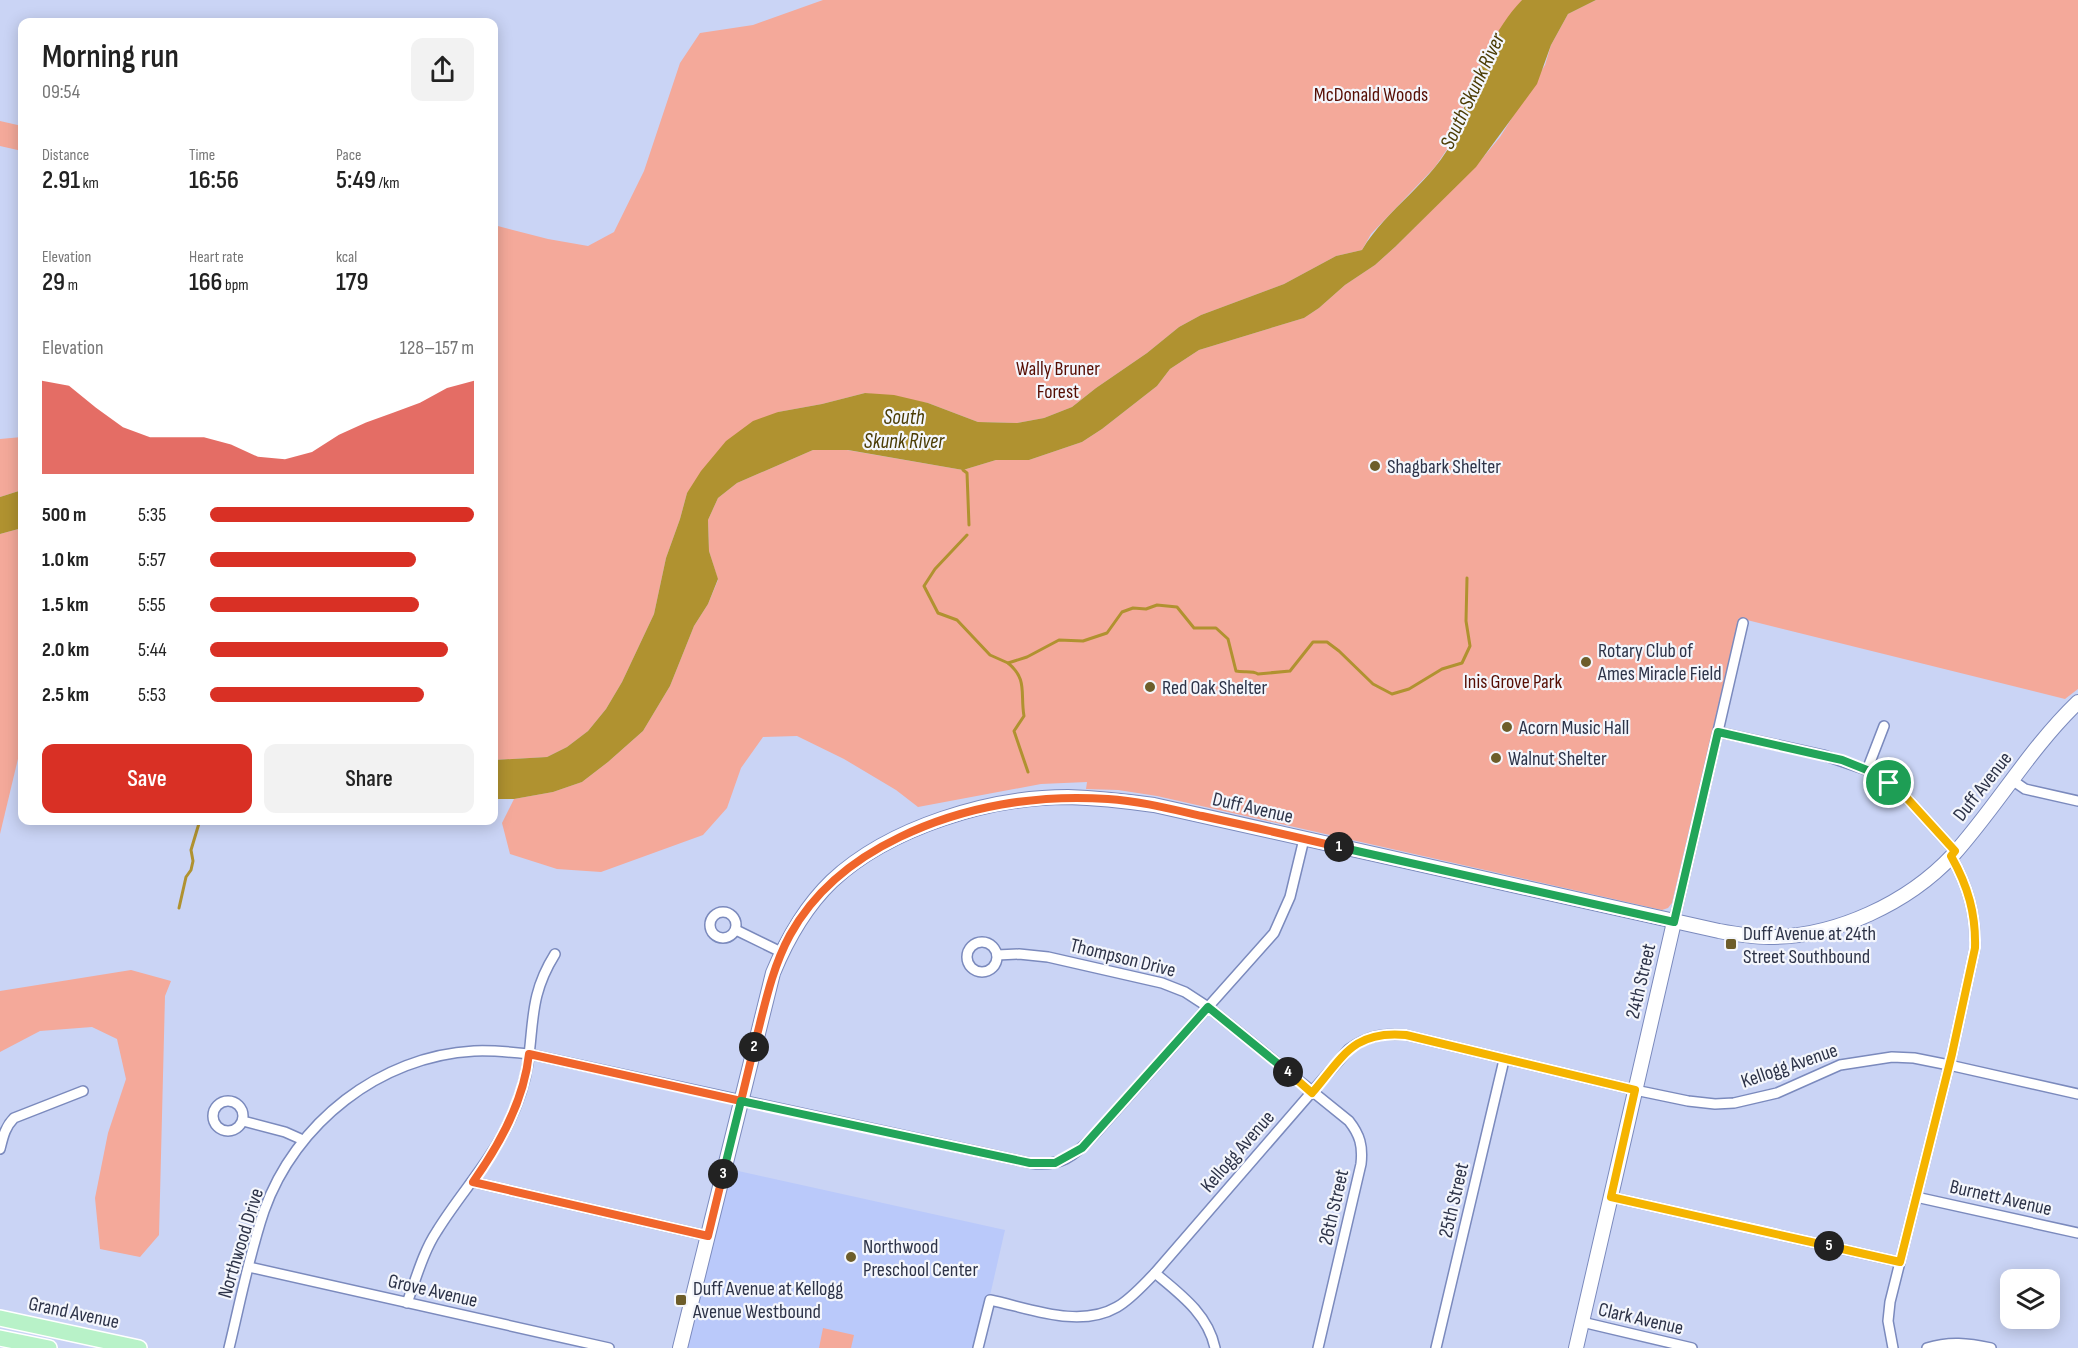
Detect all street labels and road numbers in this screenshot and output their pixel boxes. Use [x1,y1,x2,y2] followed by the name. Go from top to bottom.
[1948,747,2017,826] street label: Duff Avenue
[1210,787,1295,829] street label: Duff Avenue
[1067,933,1178,983] street label: Thompson Drive
[1621,941,1661,1021] street label: 24th Street
[1738,1038,1841,1094] street label: Kellogg Avenue
[1196,1106,1280,1197] street label: Kellogg Avenue
[1434,1160,1474,1240] street label: 25th Street
[1314,1167,1354,1247] street label: 26th Street
[1947,1175,2054,1221] street label: Burnett Avenue
[213,1186,269,1301] street label: Northwood Drive
[386,1269,480,1313] street label: Grove Avenue
[26,1292,121,1334] street label: Grand Avenue
[1596,1298,1686,1340] street label: Clark Avenue

